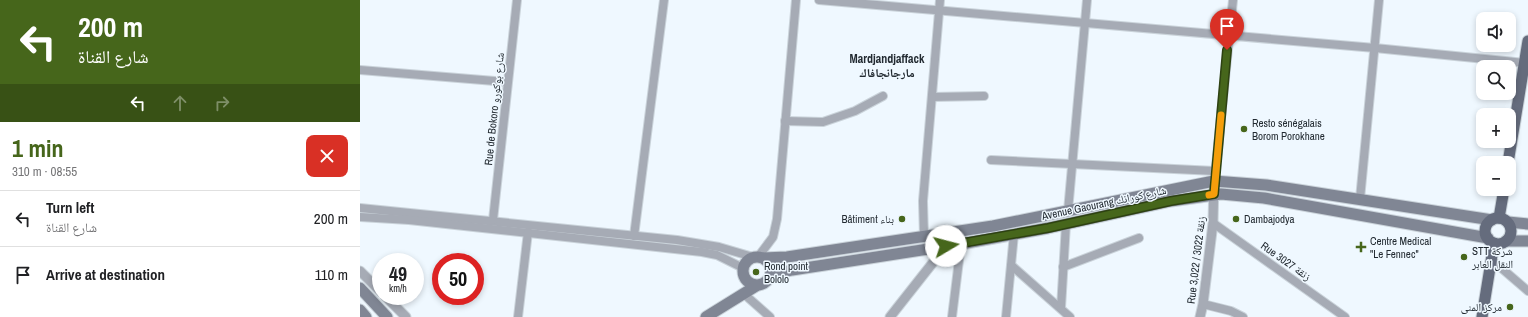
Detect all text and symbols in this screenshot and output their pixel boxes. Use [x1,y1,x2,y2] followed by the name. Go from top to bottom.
[78,8,143,46] text: 200 m
[1210,9,1244,50] pin
[1476,12,1516,196] map controls
[1476,12,1516,52] button: sound
[1216,15,1238,37] icon: arrive
[12,16,64,68] icon: left
[78,44,149,69] text: شارع القناة
[850,51,925,81] district label: Mardjandjaffack مارجانجافاك
[481,52,507,166] street label: Rue de Bokoro شارع بوكورو
[1476,60,1516,100] button: search
[127,92,149,114] icon: left
[169,92,191,114] icon: ahead
[211,92,233,114] icon: right
[1476,108,1516,148] button: +
[1252,116,1325,143] place label: Resto sénégalais Borom Porokhane
[1239,124,1249,134] marker: Resto sénégalais Borom Porokhane
[12,132,63,164] text: 1 min
[306,135,348,177] button: close
[1476,156,1516,196] button: −
[12,163,77,180] text: 310 m · 08:55
[1040,183,1167,223] street label: Avenue Gaourang شارع كورانك
[46,197,94,218] text: Turn left
[12,208,34,230] icon: left
[314,208,348,229] text: 200 m
[842,212,894,226] place label: Bâtiment بناء
[1244,212,1295,226] place label: Dambajodya
[897,214,907,224] marker: Bâtiment بناء
[1231,214,1241,224] marker: Dambajodya
[1184,215,1208,305] street label: Rue 3,022 / زنقة 3022
[46,219,97,236] text: شارع القناة
[925,225,967,267] position arrow
[1370,234,1431,261] place label: Centre Medical "Le Fennec"
[1258,239,1314,283] street label: Rue 3027 زنقة
[1355,241,1367,253] marker: Centre Medical "Le Fennec"
[1471,244,1513,271] place label: STT شركة النقل العابر
[1459,252,1469,262] marker: STT شركة النقل العابر
[432,253,484,305] speed limit sign: 50
[764,259,809,286] place label: Rond point Bololo
[389,260,407,287] text: 49
[12,264,34,286] icon: arrive
[46,264,165,285] text: Arrive at destination
[315,264,348,285] text: 110 m
[751,267,761,277] marker: Rond point Bololo
[389,282,407,295] text: km/h
[1461,300,1502,314] place label: مركز المنى
[1505,302,1515,312] marker: مركز المنى

